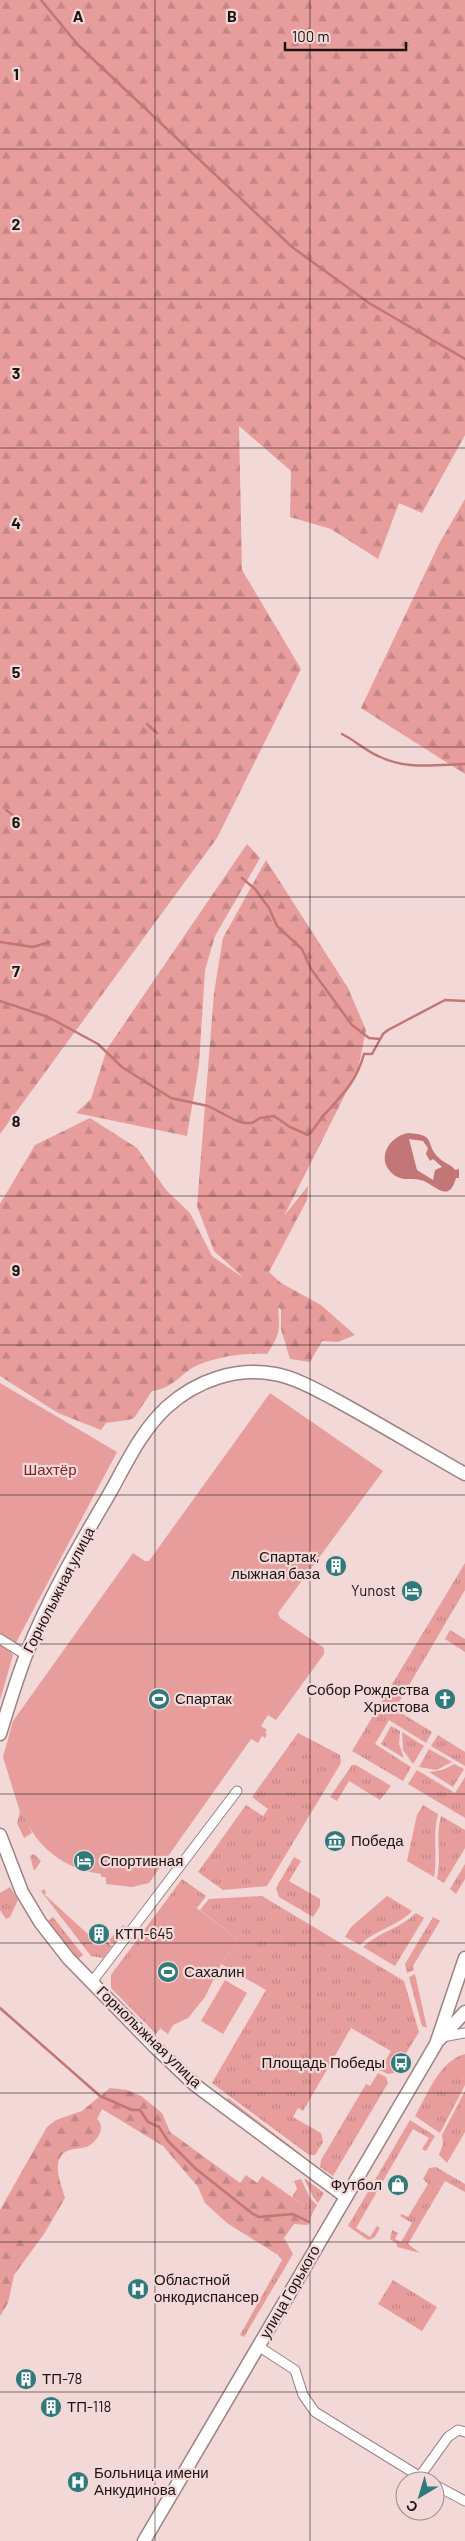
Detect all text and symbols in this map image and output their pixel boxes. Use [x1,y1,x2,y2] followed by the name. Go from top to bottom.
[73,6,84,25] text: A
[227,6,237,25] text: B
[285,20,406,52] scale bar
[292,27,330,45] text: 100 m
[13,64,19,83] text: 1
[12,214,21,233] text: 2
[12,363,20,382] text: 3
[11,513,21,532] text: 4
[12,662,21,681] text: 5
[12,812,21,831] text: 6
[12,961,20,980] text: 7
[12,1111,21,1130] text: 8
[12,1260,20,1279] text: 9
[24,1460,76,1478] park label: Шахтёр
[19,1523,98,1655] street label: Горнолыжная улица
[231,1547,321,1582] place label: Спартак, лыжная база
[324,1554,348,1578] building icon: Спартак, лыжная база
[400,1579,424,1603] hotel icon: Yunost
[351,1581,396,1599] place label: Yunost
[306,1680,430,1715] place label: Собор Рождества Христова
[147,1687,171,1711] sports icon: Спартак
[433,1687,457,1711] church icon: Собор Рождества Христова
[175,1689,232,1707] place label: Спартак
[323,1829,347,1853] museum icon: Победа
[351,1831,404,1849] place label: Победа
[72,1849,96,1873] hotel icon: Спортивная
[100,1851,183,1869] place label: Спортивная
[87,1922,111,1946] building icon: КТП-645
[115,1924,173,1942] place label: КТП-645
[156,1960,180,1984] sports icon: Сахалин
[184,1962,244,1980] place label: Сахалин
[94,1982,206,2091] street label: Горнолыжная улица
[389,2051,413,2075] bus stop icon: Площадь Победы
[262,2053,385,2071] place label: Площадь Победы
[386,2173,410,2197] shop icon: Футбол
[331,2175,382,2193] place label: Футбол
[255,2242,323,2341] street label: улица Горького
[154,2270,259,2305] place label: Областной онкодиспансер
[126,2277,150,2301] hospital icon: Областной онкодиспансер
[14,2367,38,2391] building icon: ТП-78
[42,2369,82,2387] place label: ТП-78
[39,2395,63,2419] building icon: ТП-118
[67,2397,111,2415] place label: ТП-118
[94,2463,209,2498] place label: Больница имени Анкудинова
[66,2470,90,2494] hospital icon: Больница имени Анкудинова
[395,2471,445,2521] north arrow
[402,2497,421,2516] text: С

